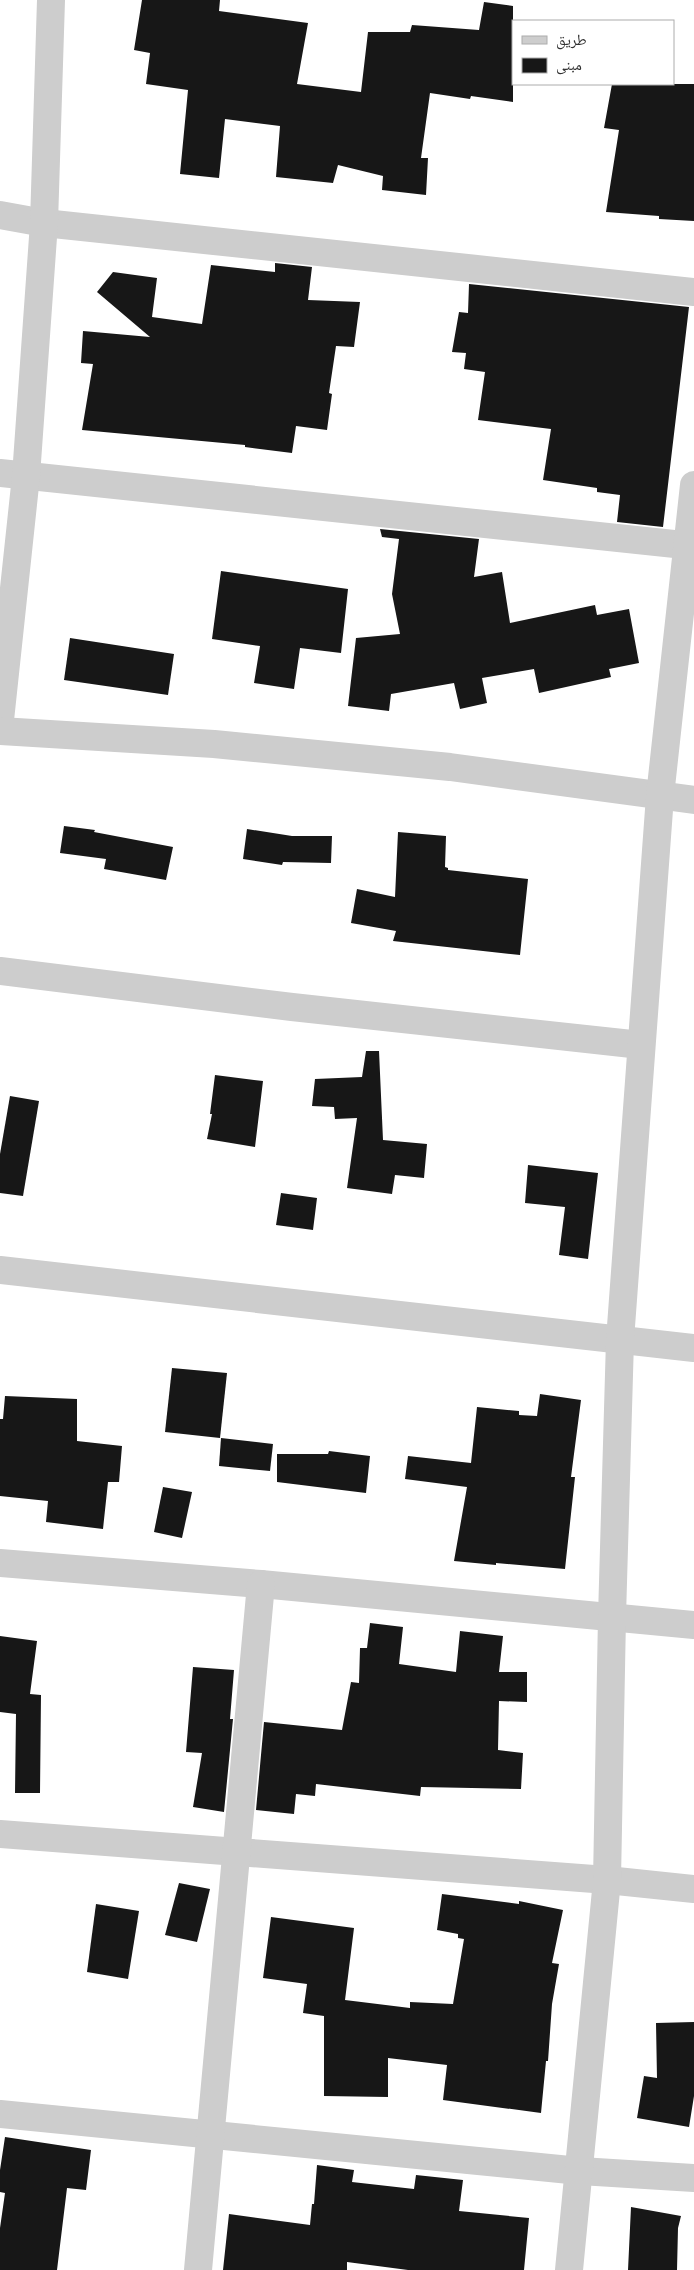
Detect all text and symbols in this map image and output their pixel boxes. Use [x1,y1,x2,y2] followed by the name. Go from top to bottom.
[512,20,674,85] legend
[556,31,587,50] text: طريق
[556,56,582,75] text: مبنى

